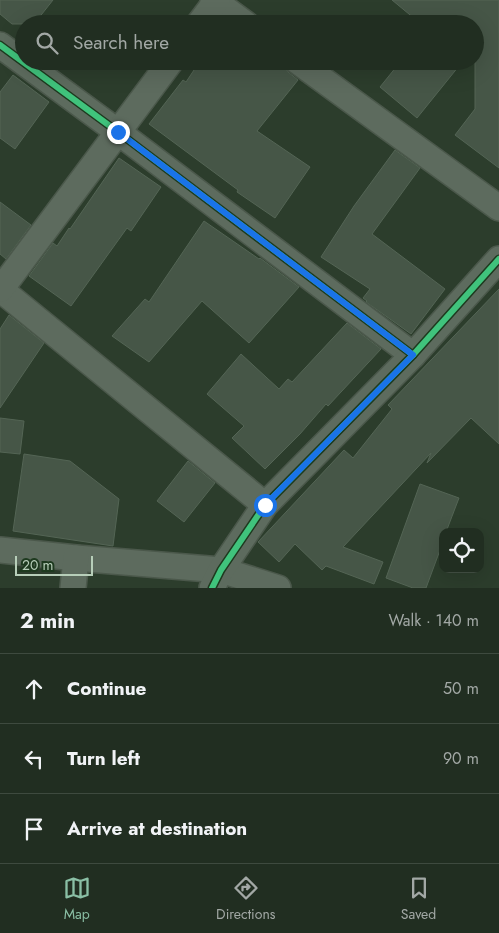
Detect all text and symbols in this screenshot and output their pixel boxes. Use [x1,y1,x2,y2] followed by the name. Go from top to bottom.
[15,15,484,70] search box
[33,29,61,57] icon: search
[73,29,169,56] text: Search here
[107,121,130,144] route end
[254,494,277,517] route start
[439,528,484,573] map controls
[439,528,484,573] button: locate
[15,553,92,576] scale bar
[22,555,54,575] text: 20 m
[20,606,75,636] text: 2 min
[389,609,479,632] text: Walk · 140 m
[20,675,48,703] icon: ahead
[67,675,146,702] text: Continue
[443,677,479,700] text: 50 m
[20,745,48,773] icon: left
[67,745,140,772] text: Turn left
[443,747,479,770] text: 90 m
[20,815,48,843] icon: arrive
[67,815,247,842] text: Arrive at destination
[63,874,91,924] tab: Map
[216,874,275,924] tab: Directions
[401,874,436,924] tab: Saved

